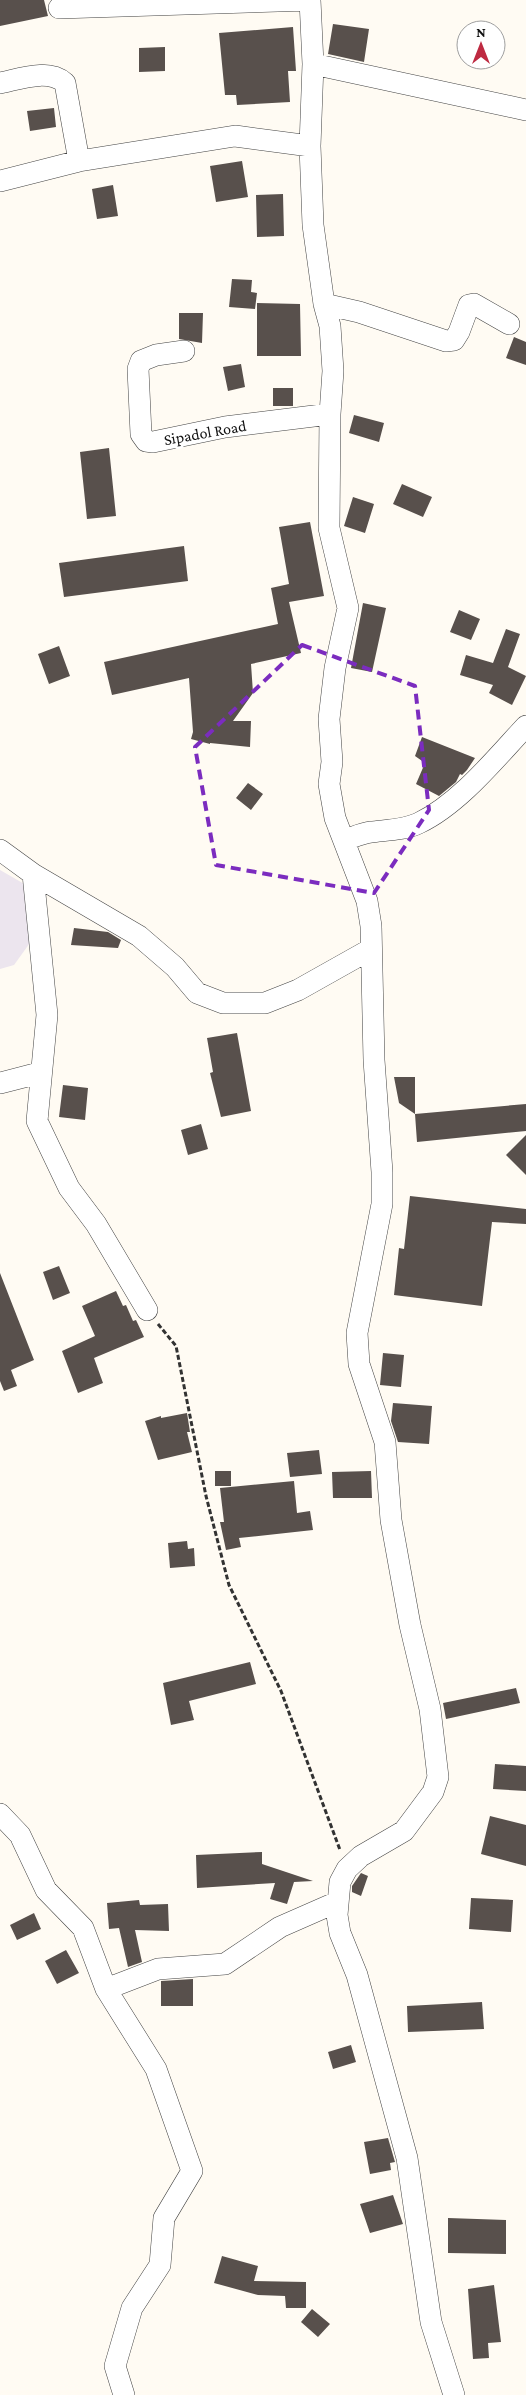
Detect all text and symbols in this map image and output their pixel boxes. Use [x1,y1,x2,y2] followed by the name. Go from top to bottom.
[456,20,506,70] north arrow
[476,24,486,40] text: N
[163,417,248,449] street label: Sipadol Road

